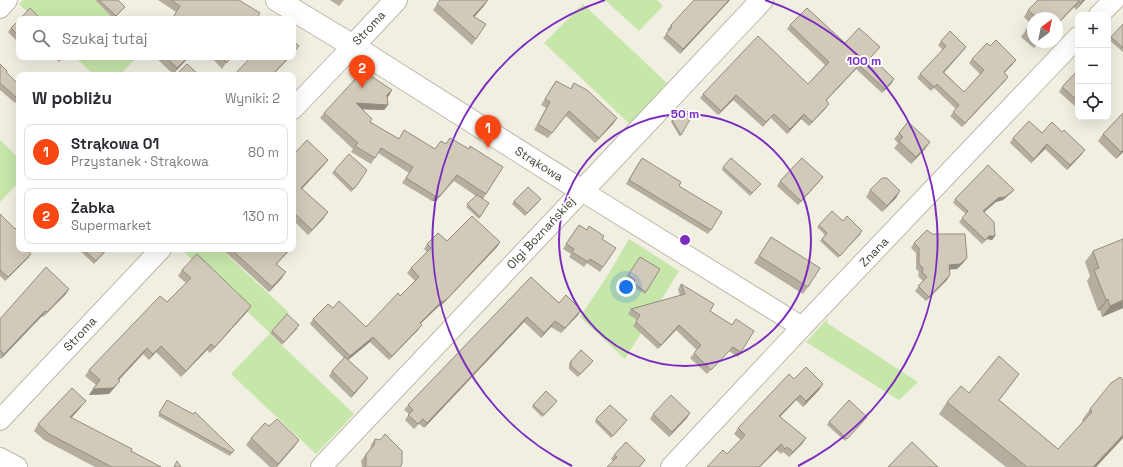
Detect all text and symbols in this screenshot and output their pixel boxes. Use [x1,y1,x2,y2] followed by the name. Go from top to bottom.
[349,7,389,49] street label: Stroma
[1027,12,1063,48] north arrow
[1075,12,1111,120] map controls
[1075,12,1111,48] button: +
[16,16,296,60] search box
[30,27,52,49] icon: search
[62,29,148,48] text: Szukaj tutaj
[1075,48,1111,84] button: −
[847,53,881,69] text: 100 m
[349,55,375,88] pin: 2
[1075,84,1111,120] button: locate
[32,87,112,109] text: W pobliżu
[225,90,280,107] text: Wyniki: 2
[671,106,699,122] text: 50 m
[475,115,501,148] pin: 1
[71,134,159,153] text: Strąkowa 01
[512,143,566,185] street label: Strąkowa
[43,144,49,161] text: 1
[248,144,279,161] text: 80 m
[71,153,209,170] text: Przystanek · Strąkowa
[503,193,579,273] street label: Olgi Boznańskiej
[71,198,115,217] text: Żabka
[42,208,50,225] text: 2
[243,208,279,225] text: 130 m
[71,217,152,234] text: Supermarket
[678,233,692,247] centre of rings
[856,234,892,270] street label: Znana
[616,277,636,297] your location
[60,313,100,355] street label: Stroma

